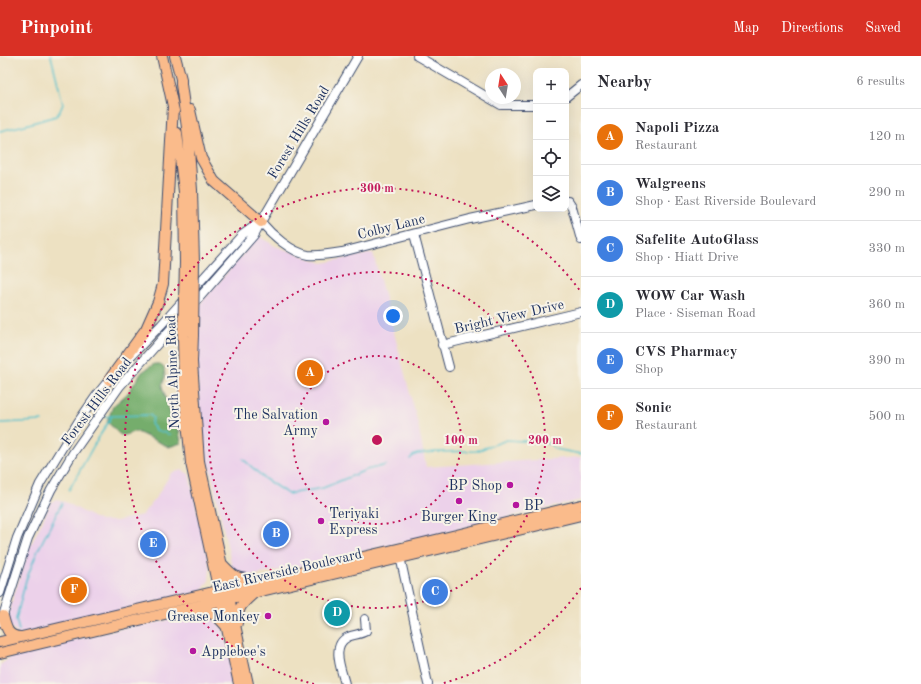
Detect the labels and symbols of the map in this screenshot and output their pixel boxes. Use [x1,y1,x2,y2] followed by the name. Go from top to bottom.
[485,68,521,104] north arrow
[266,83,332,182] street label: Forest Hills Road
[360,183,394,195] text: 300 m
[356,212,426,242] street label: Colby Lane
[453,298,565,336] street label: Bright View Drive
[383,306,403,326] your location
[164,314,182,429] street label: North Alpine Road
[59,355,134,448] street label: Forest Hills Road
[297,358,323,388] pin: A
[234,408,319,438] place label: The Salvation Army
[321,417,331,427] marker: The Salvation Army
[370,433,384,447] centre of rings
[444,435,478,447] text: 100 m
[528,435,562,447] text: 200 m
[448,479,502,493] place label: BP Shop
[505,480,515,490] marker: BP Shop
[454,496,464,506] marker: Burger King
[524,499,543,513] place label: BP
[511,500,521,510] marker: BP
[329,507,379,537] place label: Teriyaki Express
[421,510,497,524] place label: Burger King
[316,516,326,526] marker: Teriyaki Express
[263,519,289,549] pin: B
[140,529,166,559] pin: E
[211,547,363,595] street label: East Riverside Boulevard
[61,575,87,605] pin: F
[422,577,448,607] pin: C
[324,598,350,628] pin: D
[167,610,261,624] place label: Grease Monkey
[263,611,273,621] marker: Grease Monkey
[201,645,266,659] place label: Applebee's
[188,646,198,656] marker: Applebee's

